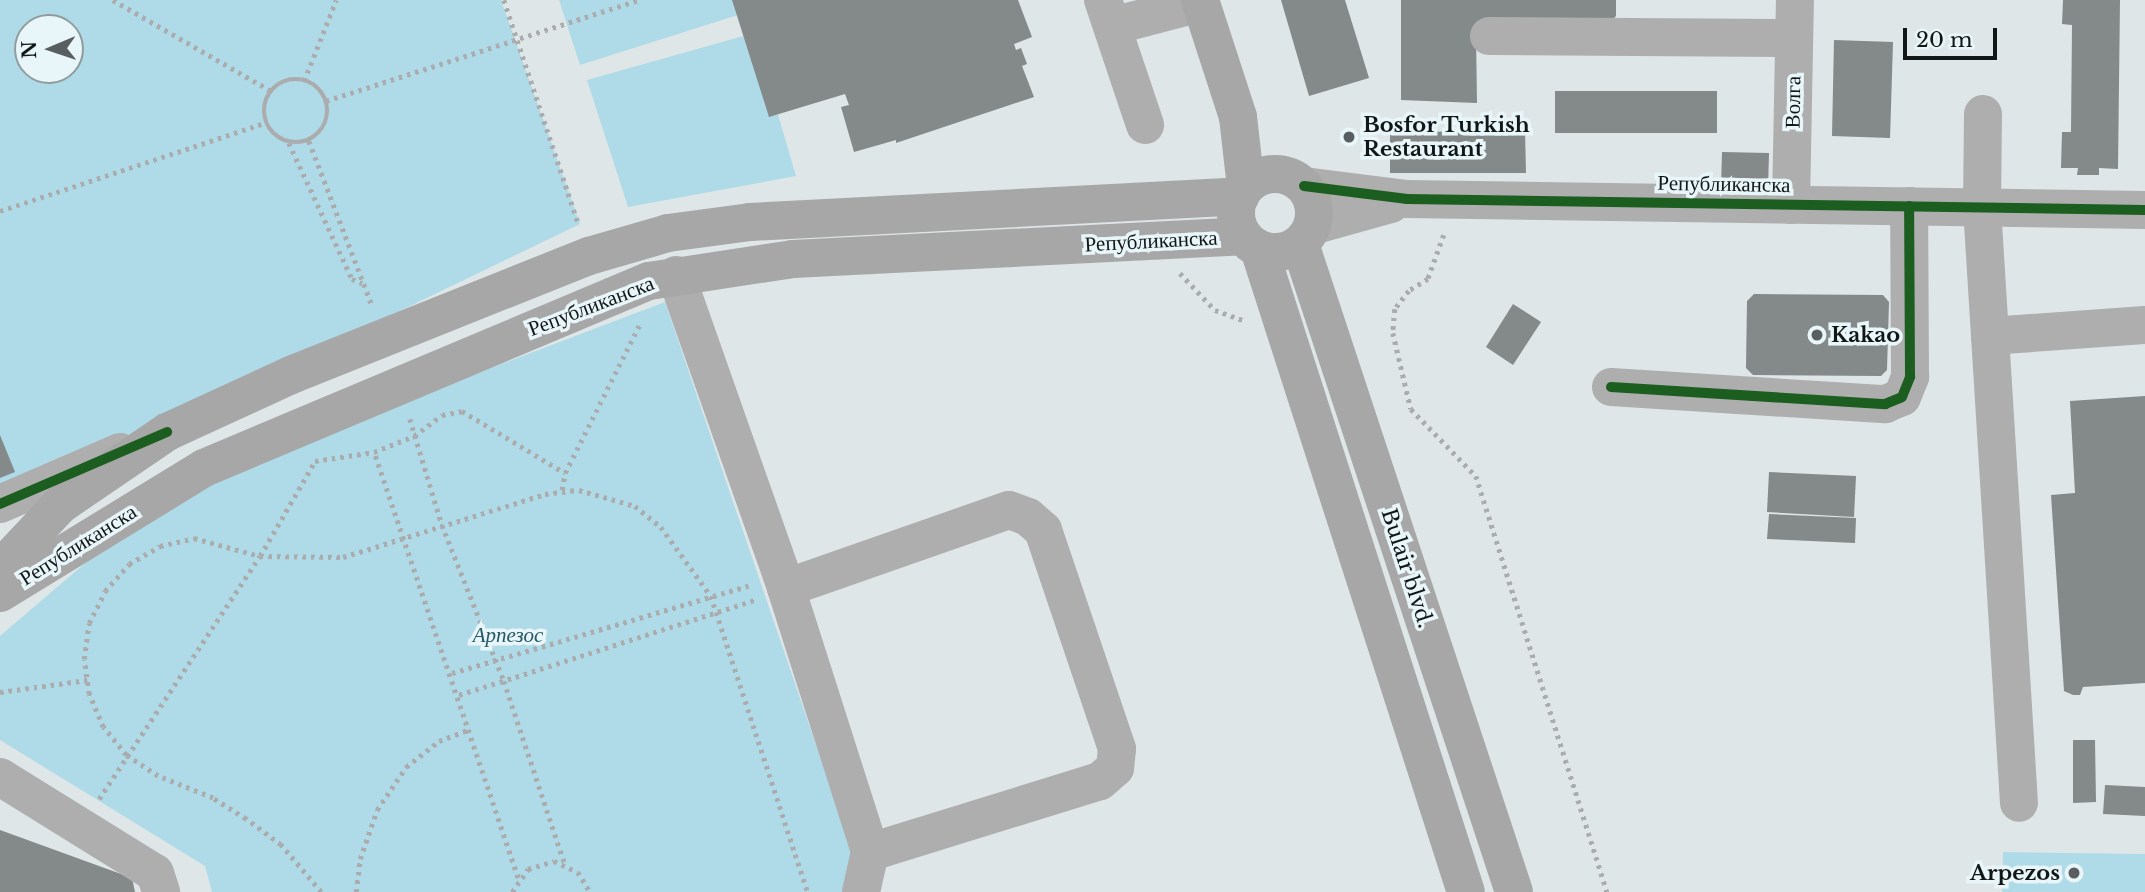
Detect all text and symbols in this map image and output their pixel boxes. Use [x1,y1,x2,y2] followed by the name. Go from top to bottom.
[14,14,84,84] north arrow
[1907,14,2002,58] scale bar
[1916,27,1973,53] text: 20 m
[18,40,41,59] text: N
[1780,75,1806,129] street label: Волга
[1363,112,1531,162] place label: Bosfor Turkish Restaurant
[1341,129,1357,145] marker: Bosfor Turkish Restaurant
[1657,170,1791,198] street label: Републиканска
[1084,225,1218,257] street label: Републиканска
[524,270,658,342] street label: Републиканска
[1831,322,1900,348] place label: Kakao
[1809,327,1825,343] marker: Kakao
[15,499,141,591] street label: Републиканска
[1376,505,1438,631] street label: Bulair blvd.
[473,622,543,648] park label: Арпезос
[1970,860,2060,886] place label: Arpezos
[2066,865,2082,881] marker: Arpezos

